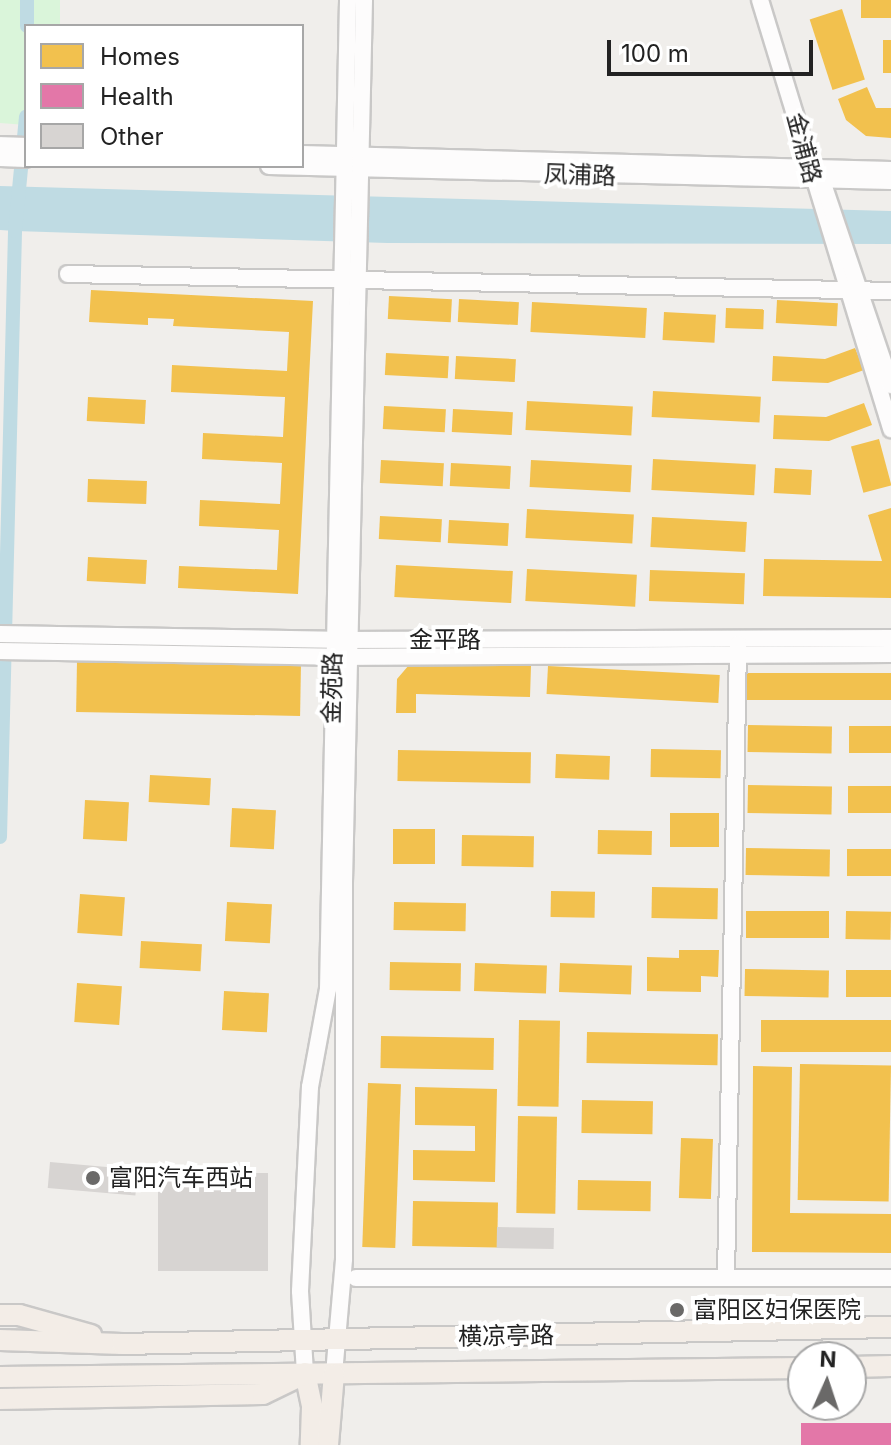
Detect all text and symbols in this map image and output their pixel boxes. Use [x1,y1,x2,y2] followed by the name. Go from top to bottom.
[24,24,304,168] legend
[611,24,817,74] scale bar
[621,39,689,68] text: 100 m
[100,42,180,71] text: Homes
[100,82,174,111] text: Health
[781,109,827,187] street label: 金浦路
[100,122,163,151] text: Other
[544,159,616,191] street label: 凤浦路
[409,626,481,654] street label: 金平路
[317,652,347,724] street label: 金苑路
[109,1164,253,1192] place label: 富阳汽车西站
[84,1169,102,1187] marker: 富阳汽车西站
[693,1296,861,1324] place label: 富阳区妇保医院
[668,1301,686,1319] marker: 富阳区妇保医院
[458,1321,554,1351] street label: 横凉亭路
[787,1341,867,1421] north arrow
[819,1346,837,1372] text: N

